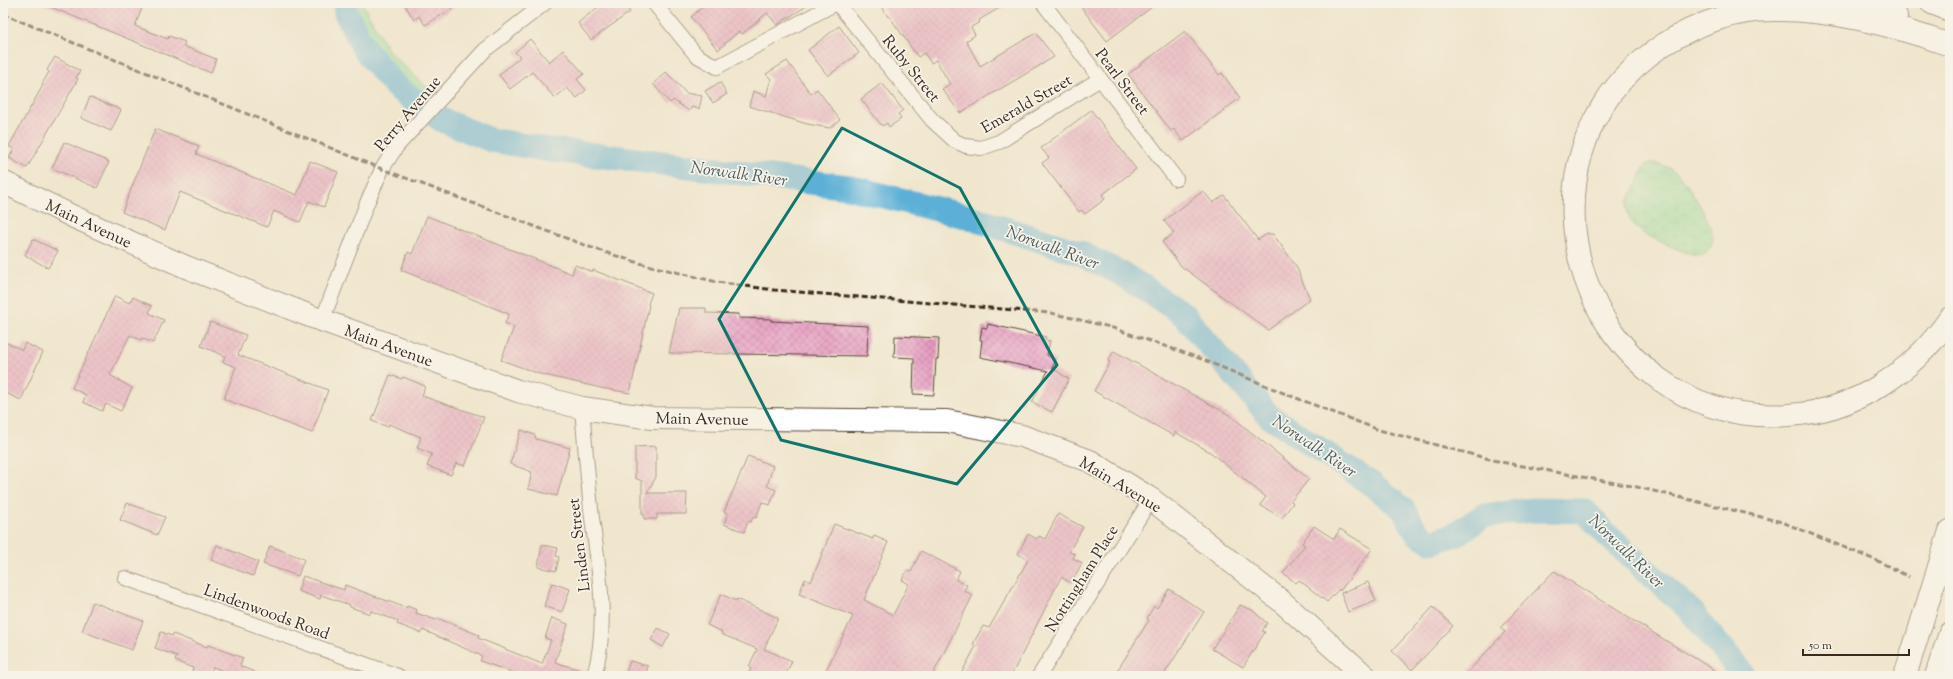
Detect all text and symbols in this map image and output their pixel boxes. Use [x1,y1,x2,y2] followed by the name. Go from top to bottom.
[876,31,945,109] street label: Ruby Street
[1088,44,1154,121] street label: Pearl Street
[977,70,1077,141] street label: Emerald Street
[370,72,447,157] street label: Perry Avenue
[689,156,789,194] water label: Norwalk River
[41,195,135,255] street label: Main Avenue
[1002,221,1102,277] water label: Norwalk River
[341,321,436,374] street label: Main Avenue
[655,408,749,433] street label: Main Avenue
[1267,410,1361,485] water label: Norwalk River
[1074,452,1165,520] street label: Main Avenue
[563,496,598,593] street label: Linden Street
[1582,510,1669,595] water label: Norwalk River
[1041,521,1125,637] street label: Nottingham Place
[200,580,332,647] street label: Lindenwoods Road
[1803,631,1909,657] scale bar
[1808,637,1832,655] text: 50 m

